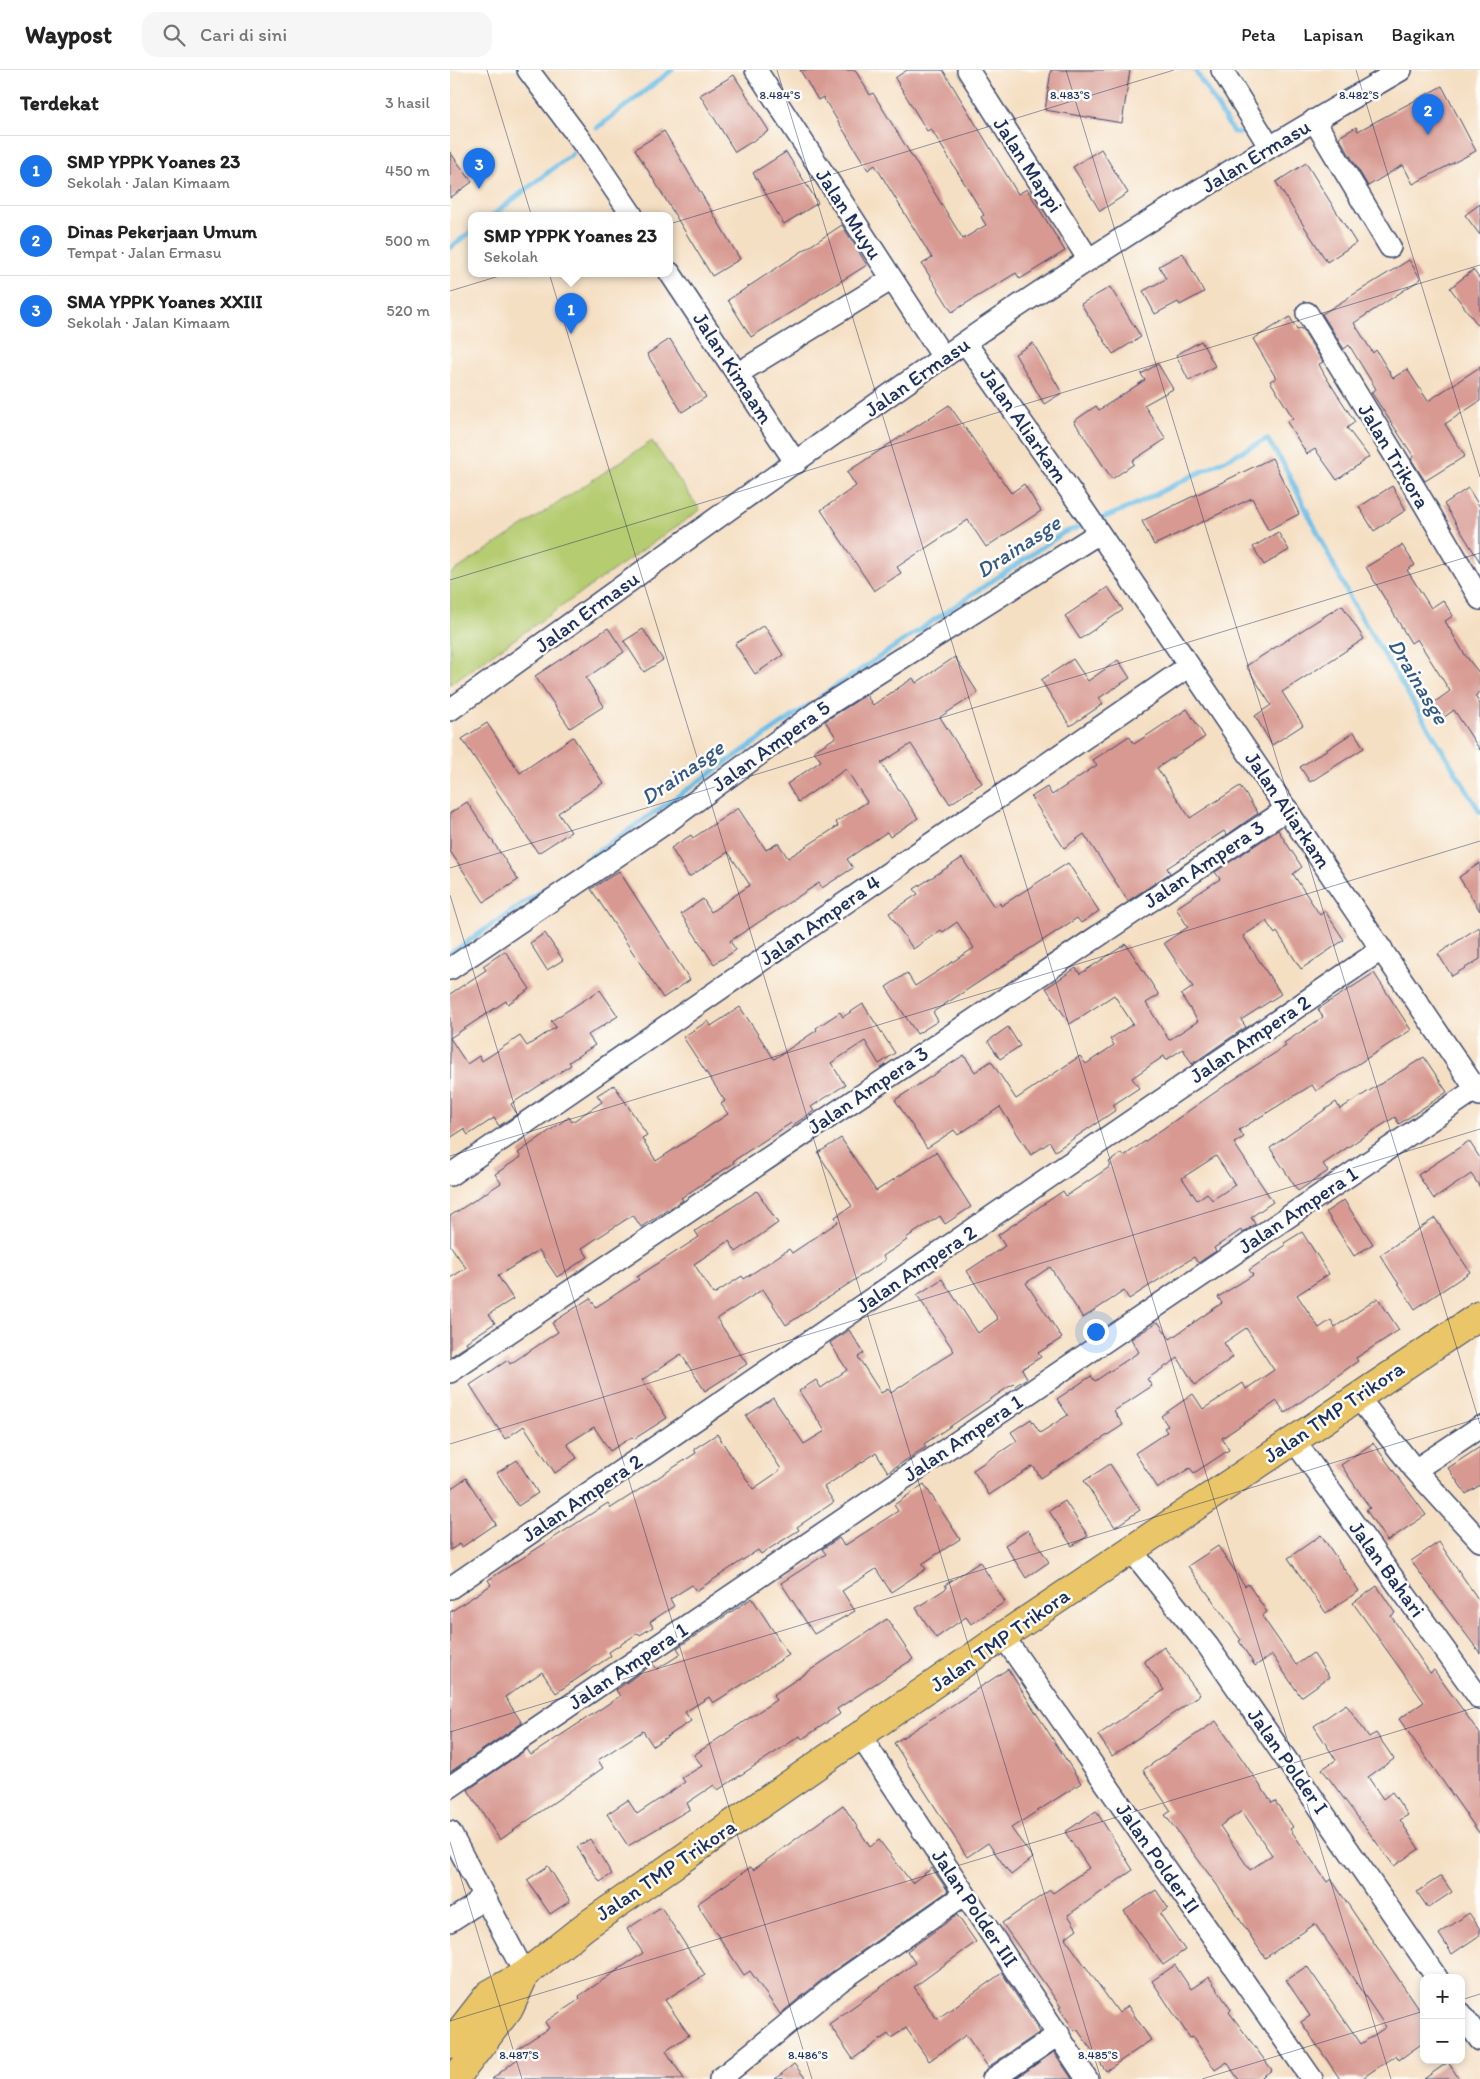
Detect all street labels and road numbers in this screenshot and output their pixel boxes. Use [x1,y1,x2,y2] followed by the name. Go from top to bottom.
[988,112,1068,217] street label: Jalan Mappi
[1197,113,1315,198] street label: Jalan Ermasu
[811,164,888,264] street label: Jalan Muyu
[688,307,779,429] street label: Jalan Kimaam
[859,331,974,422] street label: Jalan Ermasu
[975,362,1074,488] street label: Jalan Aliarkam
[1353,399,1436,513] street label: Jalan Trikora
[530,565,644,658] street label: Jalan Ermasu
[707,694,835,797] street label: Jalan Ampera 5
[1240,746,1337,873] street label: Jalan Aliarkam
[1139,814,1269,913] street label: Jalan Ampera 3
[755,869,885,970] street label: Jalan Ampera 4
[1185,989,1315,1088] street label: Jalan Ampera 2
[803,1040,933,1139] street label: Jalan Ampera 3
[1233,1160,1362,1259] street label: Jalan Ampera 1
[851,1219,981,1318] street label: Jalan Ampera 2
[1259,1355,1409,1468] street label: Jalan TMP Trikora
[898,1388,1027,1487] street label: Jalan Ampera 1
[517,1448,647,1547] street label: Jalan Ampera 2
[1344,1516,1431,1622] street label: Jalan Bahari
[925,1582,1074,1697] street label: Jalan TMP Trikora
[563,1616,692,1715] street label: Jalan Ampera 1
[1243,1703,1334,1818] street label: Jalan Polder I
[1111,1798,1206,1918] street label: Jalan Polder II
[591,1813,741,1926] street label: Jalan TMP Trikora
[927,1844,1024,1971] street label: Jalan Polder III

